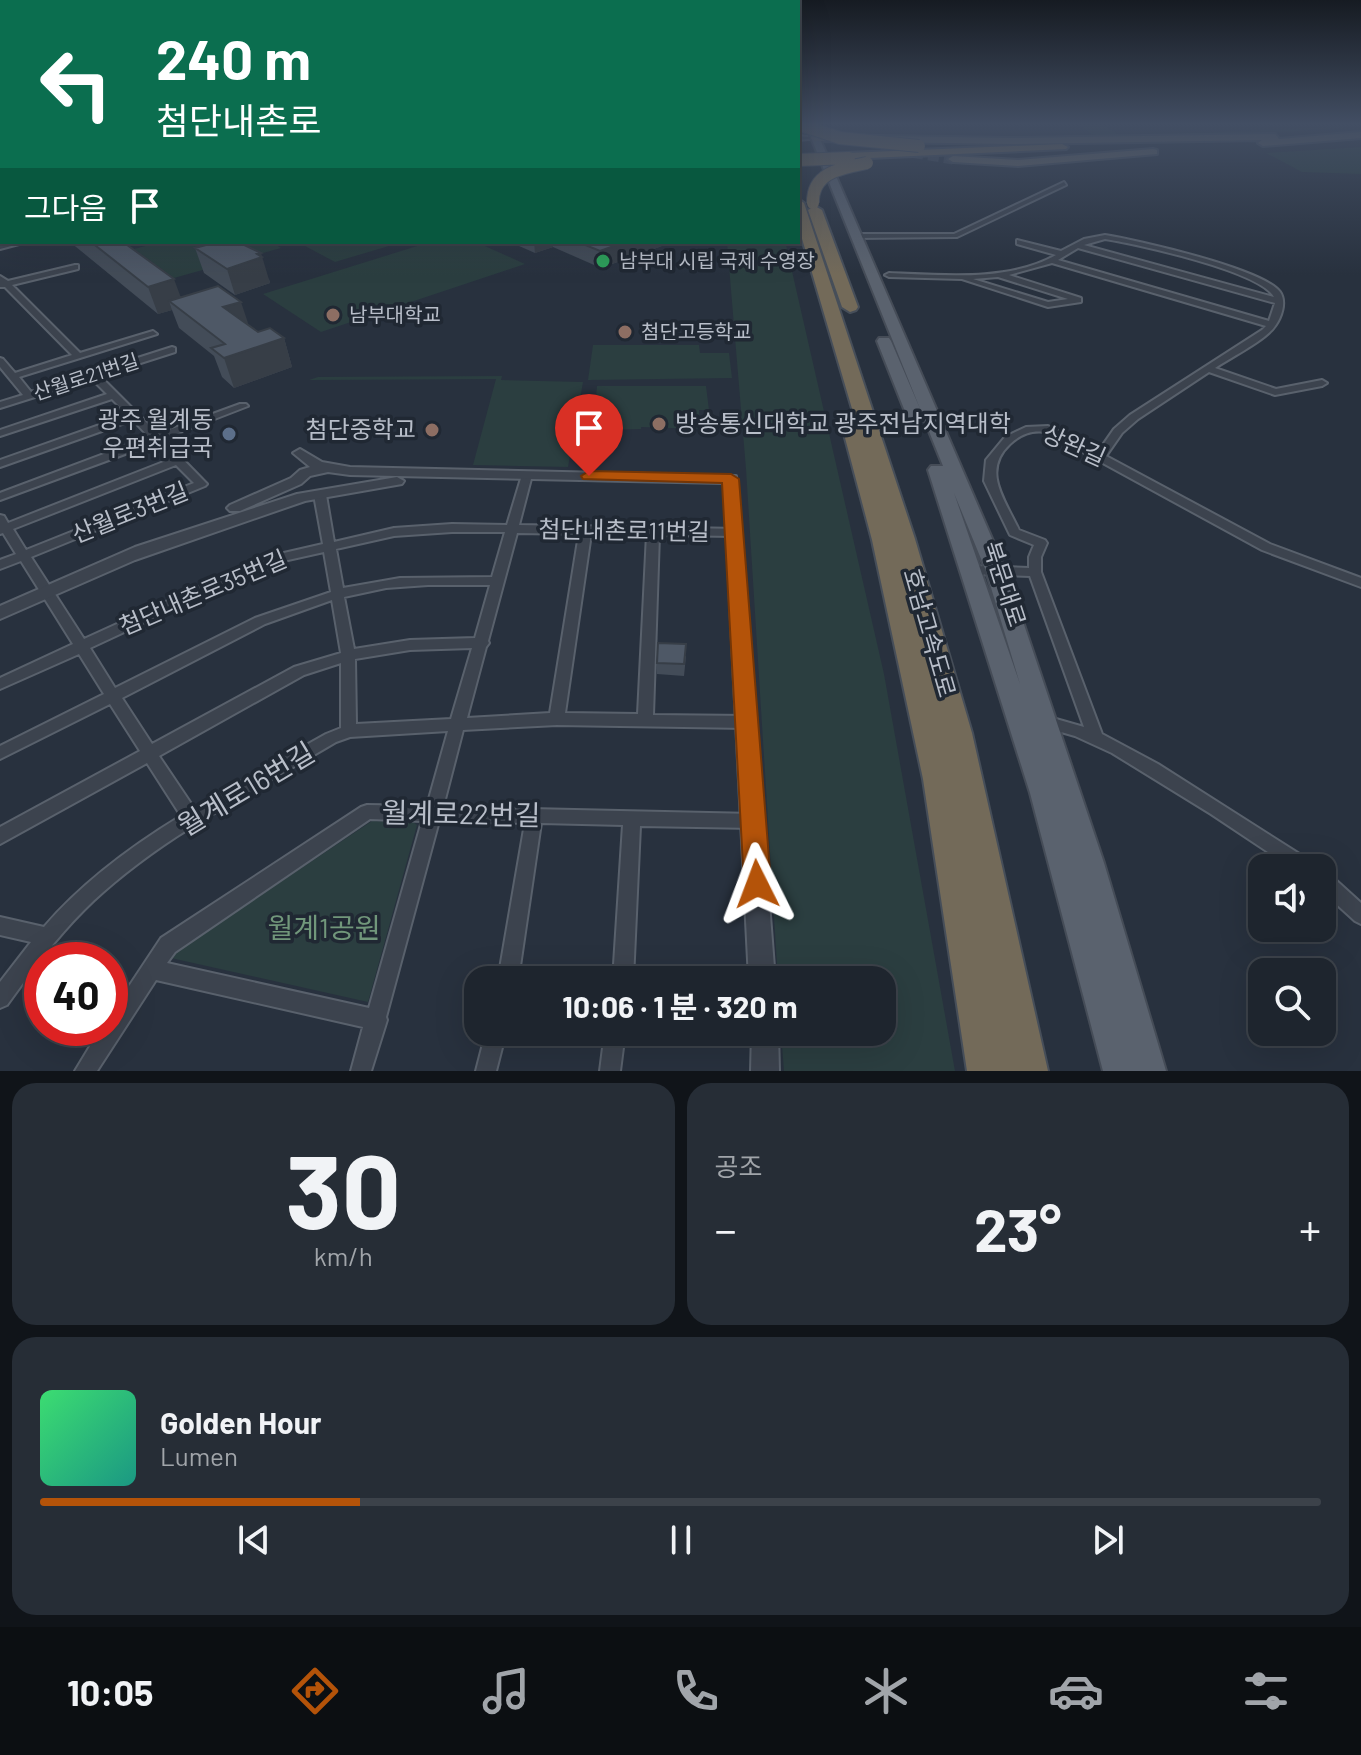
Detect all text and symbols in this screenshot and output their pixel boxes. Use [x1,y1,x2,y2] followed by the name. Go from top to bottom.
[156,24,311,91] text: 240 m
[24,32,128,136] icon: left
[156,98,322,141] text: 첨단내촌로
[123,184,167,228] icon: arrive
[24,189,107,225] text: 그다음
[619,248,815,272] place label: 남부대 시립 국제 수영장
[594,252,612,270] marker: 남부대 시립 국제 수영장
[349,302,441,326] place label: 남부대학교
[324,306,342,324] marker: 남부대학교
[641,319,751,343] place label: 첨단고등학교
[616,323,634,341] marker: 첨단고등학교
[30,348,141,404] street label: 산월로21번길
[555,394,623,476] pin
[98,404,213,461] place label: 광주 월계동 우편취급국
[567,406,611,450] icon: arrive
[675,408,1011,437] place label: 방송통신대학교 광주전남지역대학
[306,414,416,443] place label: 첨단중학교
[650,415,668,433] marker: 방송통신대학교 광주전남지역대학
[1038,418,1111,471] street label: 상완길
[423,421,441,439] marker: 첨단중학교
[220,425,238,443] marker: 광주 월계동 우편취급국
[67,475,192,548] street label: 산월로3번길
[538,514,710,545] street label: 첨단내촌로11번길
[978,537,1033,630] street label: 북문대로
[114,543,291,640] street label: 첨단내촌로35번길
[898,565,963,700] street label: 호남고속도로
[171,734,320,842] street label: 월계로16번길
[381,795,541,831] street label: 월계로22번길
[715,842,799,926] position arrow
[1248,854,1336,1046] map controls
[1248,854,1336,942] button: sound
[268,910,380,944] park label: 월계1공원
[24,942,128,1046] speed limit sign: 40
[1248,958,1336,1046] button: search
[562,988,798,1024] text: 10:06 · 1 분 · 320 m
[286,1125,401,1250] text: 30
[715,1150,762,1181] text: 공조
[974,1192,1062,1264] text: 23°
[715,1202,737,1255] text: −
[1299,1202,1321,1255] text: +
[314,1240,373,1271] text: km/h
[160,1404,322,1440] text: Golden Hour
[160,1440,238,1471] text: Lumen
[232,1518,276,1562] icon: previous
[659,1518,703,1562] icon: pause
[1086,1518,1130,1562] icon: next
[287,1663,343,1719] icon: directions
[478,1663,534,1719] icon: music
[668,1663,724,1719] icon: phone
[858,1663,914,1719] icon: climate
[1048,1663,1104,1719] icon: car
[1238,1663,1294,1719] icon: filters
[67,1670,153,1713] text: 10:05

